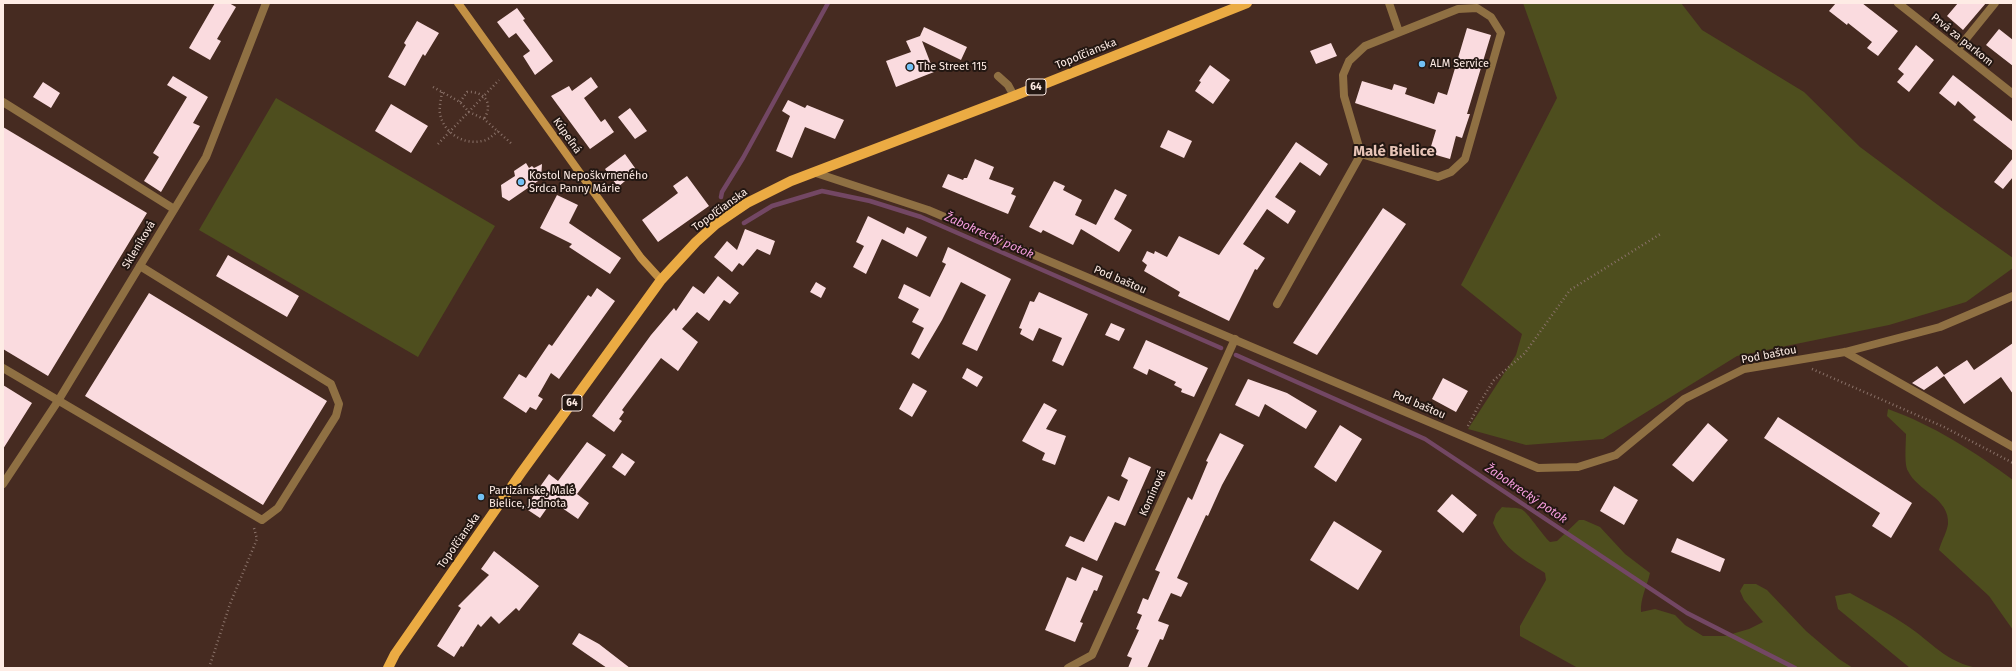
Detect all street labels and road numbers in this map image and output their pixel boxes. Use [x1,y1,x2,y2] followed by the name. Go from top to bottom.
[1928,11,1996,69] street label: Prvá za parkom
[1054,36,1118,72] street label: Topoľčianska
[1026,79,1046,95] road number: 64
[550,115,584,157] street label: Kúpeľná
[690,186,750,234] street label: Topoľčianska
[120,219,158,271] street label: Skleníková
[1092,263,1148,297] street label: Pod baštou
[1740,343,1798,367] street label: Pod baštou
[1391,388,1447,422] street label: Pod baštou
[562,395,582,411] road number: 64
[1137,468,1169,518] street label: Komínová
[435,511,483,571] street label: Topoľčianska

